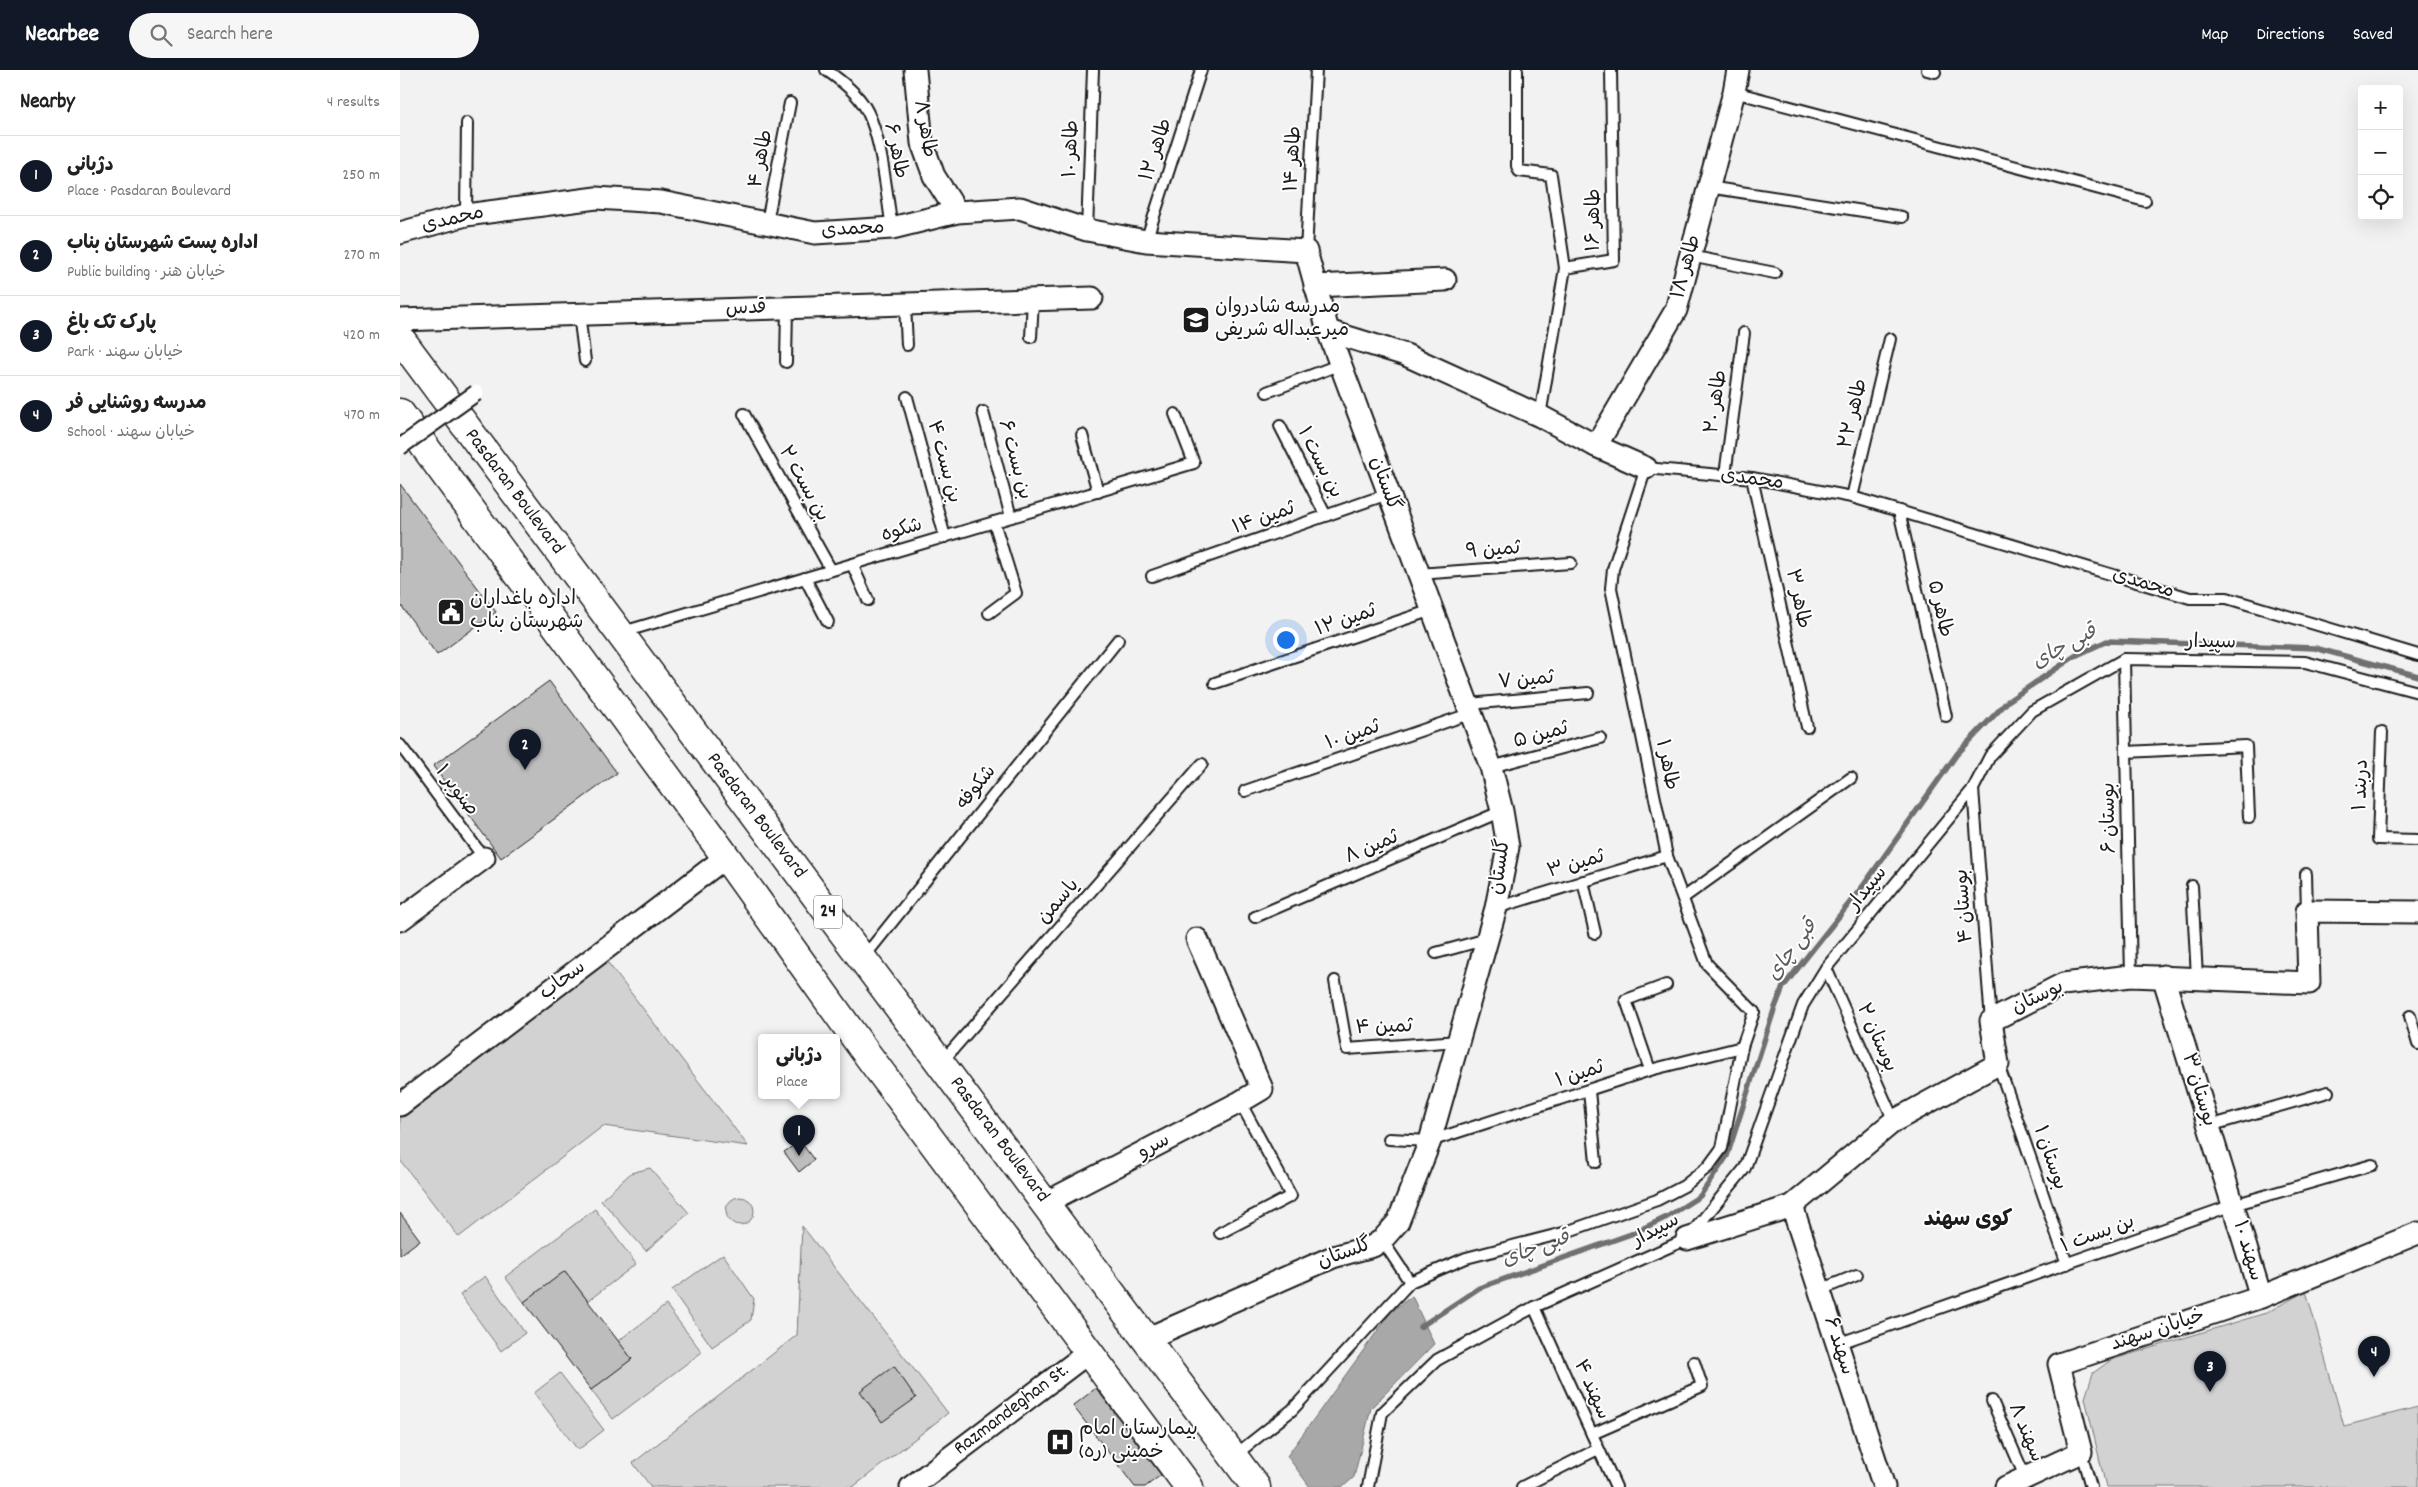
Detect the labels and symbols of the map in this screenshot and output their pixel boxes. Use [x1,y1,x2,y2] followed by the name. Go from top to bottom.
[905,98,943,160] street label: طاهر ۸
[1134,115,1180,185] street label: طاهر ۱۲
[1057,120,1087,178] street label: طاهر ۱۰
[875,121,915,181] street label: طاهر ۶
[1278,125,1310,193] street label: طاهر ۱۴
[743,127,781,191] street label: طاهر ۴
[1581,188,1609,252] street label: طاهر ۱۶
[419,199,487,241] street label: محمدی
[821,214,885,246] street label: محمدی
[1665,232,1709,302] street label: طاهر ۱۸
[725,294,767,324] street label: قدس
[1215,294,1349,345] place label: مدرسه شادروان میرعبداله شریفی
[1181,305,1211,335] school or university icon: مدرسه شادروان میرعبداله شریفی
[1699,368,1735,436] street label: طاهر ۲۰
[1832,376,1876,452] street label: طاهر ۲۲
[990,417,1038,503] street label: بن بست ۶
[919,418,967,506] street label: بن بست ۴
[1289,422,1349,504] street label: بن بست ۱
[457,423,571,561] street label: Pasdaran Boulevard
[771,441,835,527] street label: بن بست ۲
[1361,453,1407,515] street label: گلستان
[1719,462,1785,498] street label: محمدی
[1229,495,1300,543] street label: ثمین ۱۴
[878,512,926,550] street label: شکوه
[1465,535,1522,567] street label: ثمین ۹
[2109,561,2177,607] street label: محمدی
[1777,567,1817,631] street label: طاهر ۳
[1919,578,1959,640] street label: طاهر ۵
[470,586,583,637] place label: اداره باغداران شهرستان بناب
[436,597,466,627] public building icon: اداره باغداران شهرستان بناب
[1312,597,1381,644] street label: ثمین ۱۲
[2027,617,2105,678] water label: قبی چای
[1273,627,1299,653] your location
[2184,629,2236,657] street label: سپیدار
[1497,664,1556,697] street label: ثمین ۷
[1322,713,1385,758] street label: ثمین ۱۰
[1510,715,1573,757] street label: ثمین ۵
[509,729,541,770] pin: 2
[1647,737,1685,793] street label: طاهر ۱
[699,747,813,885] street label: Pasdaran Boulevard
[427,759,485,823] street label: صنوبر ۱
[950,759,1004,817] street label: شکوفه
[2347,759,2377,811] street label: دربند ۱
[2095,782,2125,854] street label: بوستان ۶
[1341,824,1404,872] street label: ثمین ۸
[1483,837,1519,897] street label: گلستان
[1544,843,1609,887] street label: ثمین ۳
[1840,861,1895,919] street label: سپیدار
[1948,868,1982,944] street label: بوستان ۴
[1031,873,1087,931] street label: یاسمن
[814,896,842,929] road number: 24
[1760,912,1827,988] water label: قبی چای
[534,954,592,1008] street label: سحاب
[2007,974,2069,1022] street label: بوستان
[1848,999,1904,1077] street label: بوستان ۲
[1355,1013,1414,1043] street label: ثمین ۴
[2174,1050,2222,1130] street label: بوستان ۳
[1552,1054,1609,1096] street label: ثمین ۱
[942,1071,1056,1209] street label: Pasdaran Boulevard
[783,1115,815,1156] pin: 1
[2025,1122,2073,1194] street label: بوستان ۱
[1132,1127,1175,1167] street label: سرو
[1924,1205,2012,1236] district label: کوی سهند
[1625,1207,1685,1256] street label: سپیدار
[2057,1209,2139,1261] street label: بن بست ۱
[2225,1217,2269,1285] street label: سهند ۱۰
[1498,1223,1576,1276] water label: قبی چای
[1314,1231,1376,1277] street label: گلستان
[2107,1303,2209,1359] street label: خیابان سهند
[1815,1313,1861,1379] street label: سهند ۶
[2358,1336,2390,1377] pin: 4
[2194,1351,2226,1392] pin: 3
[1565,1356,1617,1424] street label: سهند ۴
[949,1357,1075,1463] street label: Razmandeghan St.
[2000,1399,2050,1467] street label: سهند ۸
[1079,1416,1198,1467] place label: بیمارستان امام خمینی (ره)
[1045,1427,1075,1457] hospital icon: بیمارستان امام خمینی (ره)

